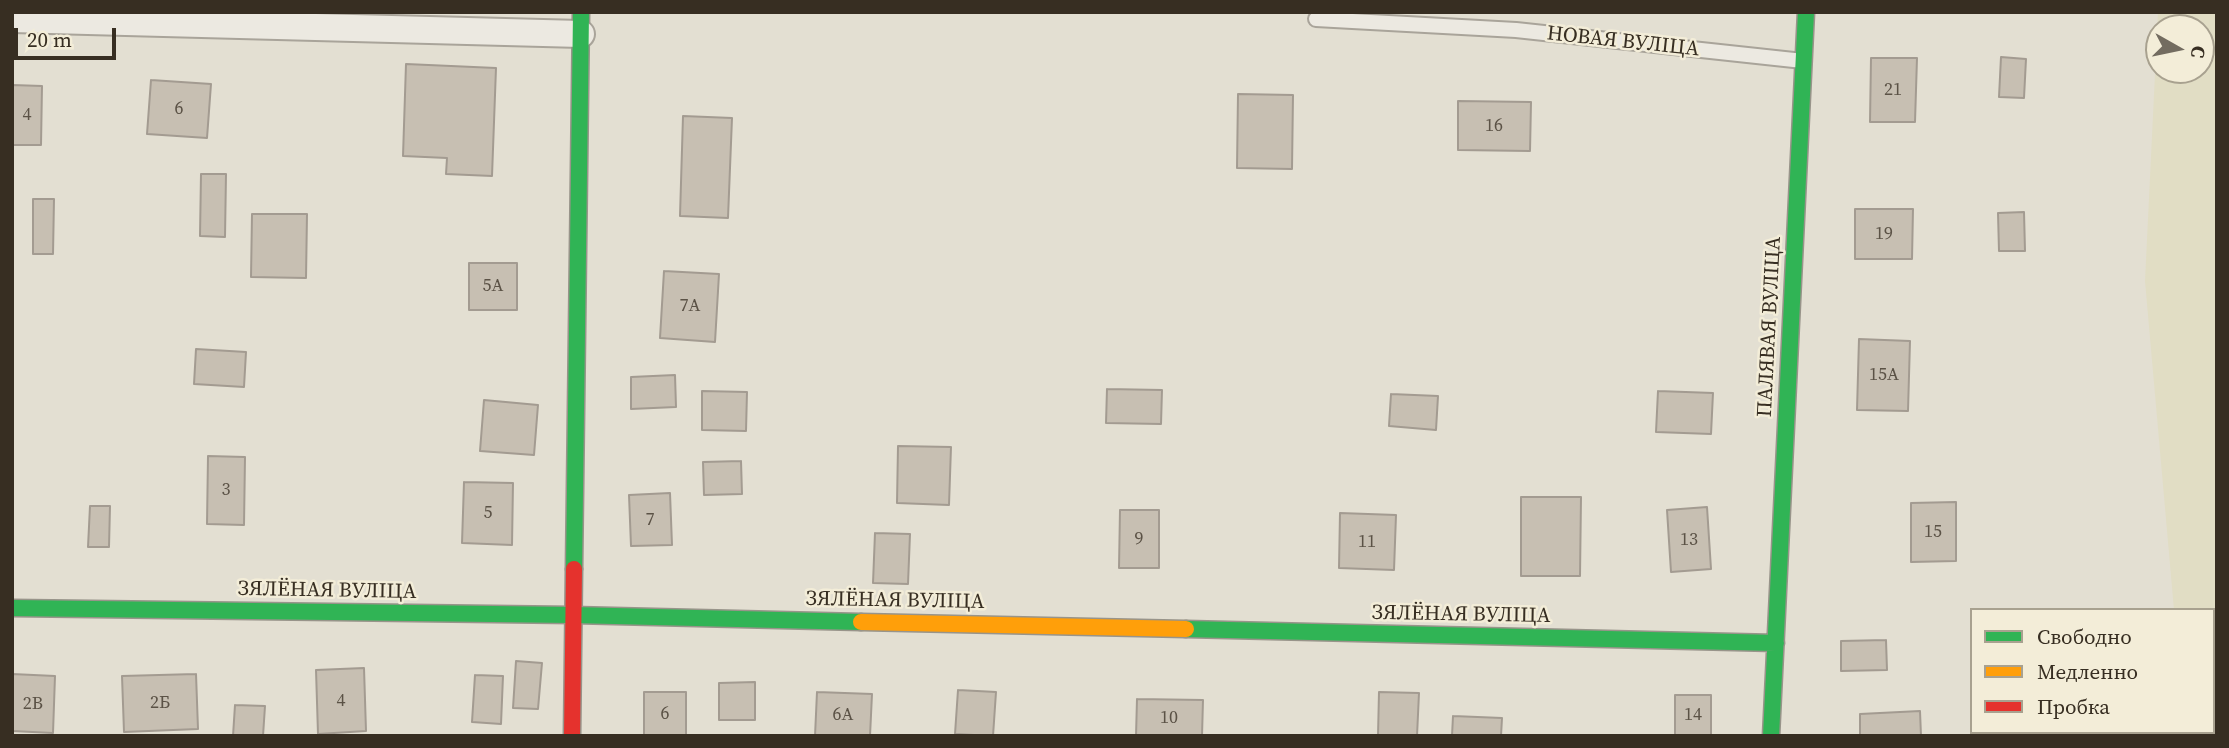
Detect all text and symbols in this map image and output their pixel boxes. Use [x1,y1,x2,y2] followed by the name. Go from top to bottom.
[18,14,119,58] scale bar
[2145,14,2215,84] north arrow
[1546,21,1700,63] street label: НОВАЯ ВУЛІЦА
[27,25,72,54] text: 20 m
[2185,44,2213,60] text: С
[1884,79,1902,101] house number: 21
[175,98,183,120] house number: 6
[23,104,31,126] house number: 4
[1485,115,1503,137] house number: 16
[1875,223,1893,245] house number: 19
[1753,236,1787,418] street label: ПАЛЯВАЯ ВУЛІЦА
[483,275,503,297] house number: 5А
[680,295,700,317] house number: 7А
[1869,364,1899,386] house number: 15А
[222,479,230,501] house number: 3
[484,502,492,524] house number: 5
[646,509,654,531] house number: 7
[1924,521,1942,543] house number: 15
[1135,528,1143,550] house number: 9
[1680,529,1698,551] house number: 13
[1358,531,1376,553] house number: 11
[237,577,417,605] street label: ЗЯЛЁНАЯ ВУЛІЦА
[805,587,985,615] street label: ЗЯЛЁНАЯ ВУЛІЦА
[1371,601,1551,629] street label: ЗЯЛЁНАЯ ВУЛІЦА
[1970,608,2215,734] legend
[2037,622,2132,651] text: Свободно
[2037,657,2138,686] text: Медленно
[337,690,345,712] house number: 4
[150,692,170,714] house number: 2Б
[2037,692,2110,721] text: Пробка
[23,693,43,715] house number: 2В
[661,703,669,725] house number: 6
[833,704,853,726] house number: 6А
[1684,704,1702,726] house number: 14
[1160,707,1178,729] house number: 10

